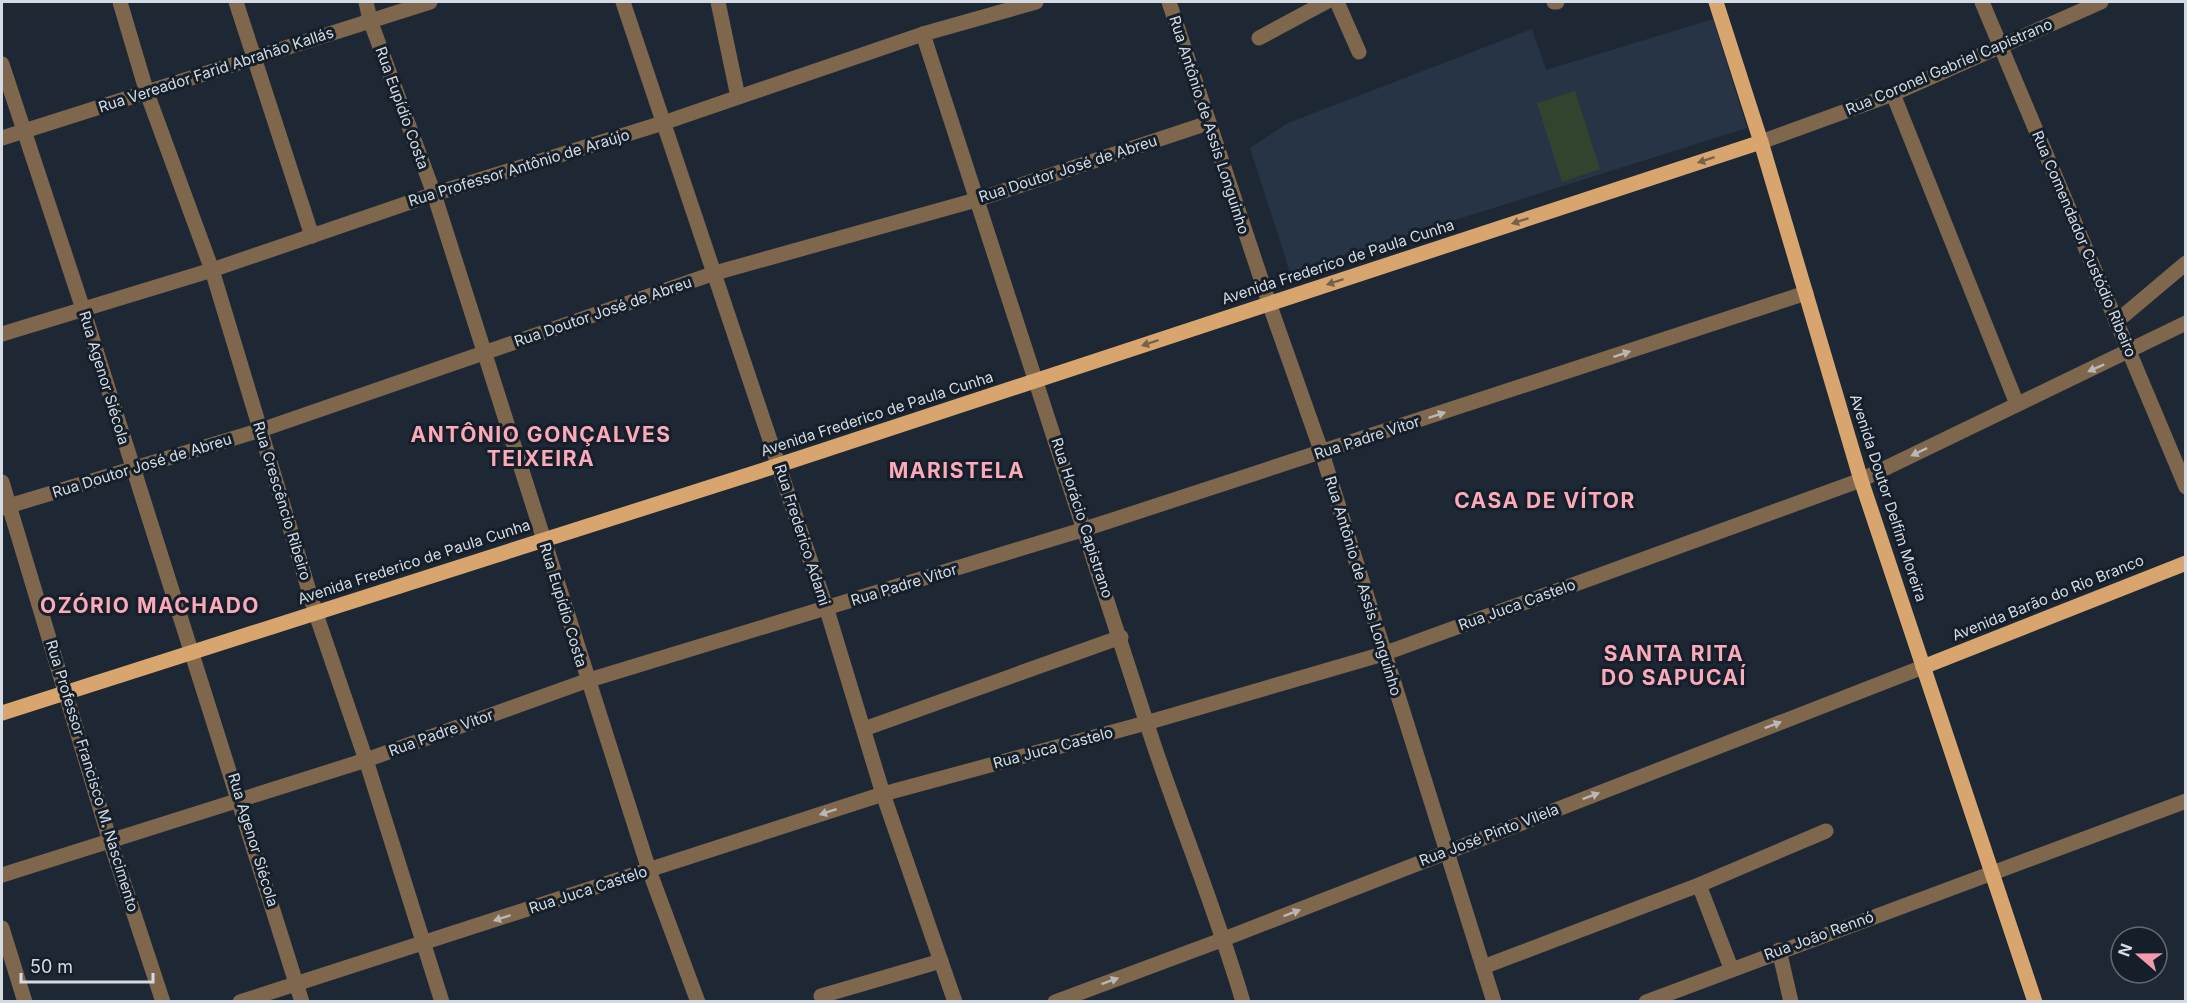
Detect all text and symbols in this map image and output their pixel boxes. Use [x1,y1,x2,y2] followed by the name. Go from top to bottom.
[1165,13,1254,237] street label: Rua Antônio de Assis Longuinho
[1843,14,2055,119] street label: Rua Coronel Gabriel Capistrano
[96,22,336,117] street label: Rua Vereador Farid Abrahão Kallás
[371,44,433,172] street label: Rua Eupídio Costa
[406,125,632,210] street label: Rua Professor Antônio de Araújo
[2028,128,2141,360] street label: Rua Comendador Custódio Ribeiro
[976,131,1160,206] street label: Rua Doutor José de Abreu
[1697,156,1715,165] one-way arrow
[1219,215,1457,308] street label: Avenida Frederico de Paula Cunha
[1511,217,1529,226] one-way arrow
[512,272,694,351] street label: Rua Doutor José de Abreu
[1326,277,1344,287] one-way arrow
[75,309,134,447] street label: Rua Agenor Siécola
[1141,338,1159,348] one-way arrow
[1613,348,1631,358] one-way arrow
[2086,363,2104,373] one-way arrow
[758,367,996,460] street label: Avenida Frederico de Paula Cunha
[1846,392,1931,604] street label: Avenida Doutor Delfim Moreira
[1428,409,1446,419] one-way arrow
[1312,411,1422,464] street label: Rua Padre Vitor
[249,419,316,583] street label: Rua Crescêncio Ribeiro
[411,421,671,471] district label: ANTÔNIO GONÇALVES TEIXEIRA
[50,429,234,502] street label: Rua Doutor José de Abreu
[1048,435,1117,601] street label: Rua Horácio Capistrano
[1911,447,1928,456] one-way arrow
[889,458,1025,483] district label: MARISTELA
[771,462,834,608] street label: Rua Frederico Adami
[1321,474,1406,698] street label: Rua Antônio de Assis Longuinho
[1454,487,1636,513] district label: CASA DE VÍTOR
[295,515,533,608] street label: Avenida Frederico de Paula Cunha
[536,540,591,669] street label: Rua Eupídio Costa
[1949,550,2147,645] street label: Avenida Barão do Rio Branco
[848,559,960,610] street label: Rua Padre Vitor
[1456,575,1578,635] street label: Rua Juca Castelo
[40,592,260,618] district label: OZÓRIO MACHADO
[42,638,143,914] street label: Rua Professor Francisco M. Nascimento
[1601,641,1747,690] district label: SANTA RITA DO SAPUCAÍ
[386,705,496,760] street label: Rua Padre Vitor
[1764,720,1782,729] one-way arrow
[991,722,1115,773] street label: Rua Juca Castelo
[224,771,283,909] street label: Rua Agenor Siécola
[1582,791,1600,800] one-way arrow
[1416,799,1561,870] street label: Rua José Pinto Vilela
[818,808,836,817] one-way arrow
[526,861,649,918] street label: Rua Juca Castelo
[1283,907,1301,917] one-way arrow
[1761,907,1876,964] street label: Rua João Rennó
[493,914,511,923] one-way arrow
[2109,925,2169,985] north arrow
[2113,941,2136,959] text: N
[21,946,153,984] scale bar
[30,956,73,977] text: 50 m
[1101,976,1119,986] one-way arrow

